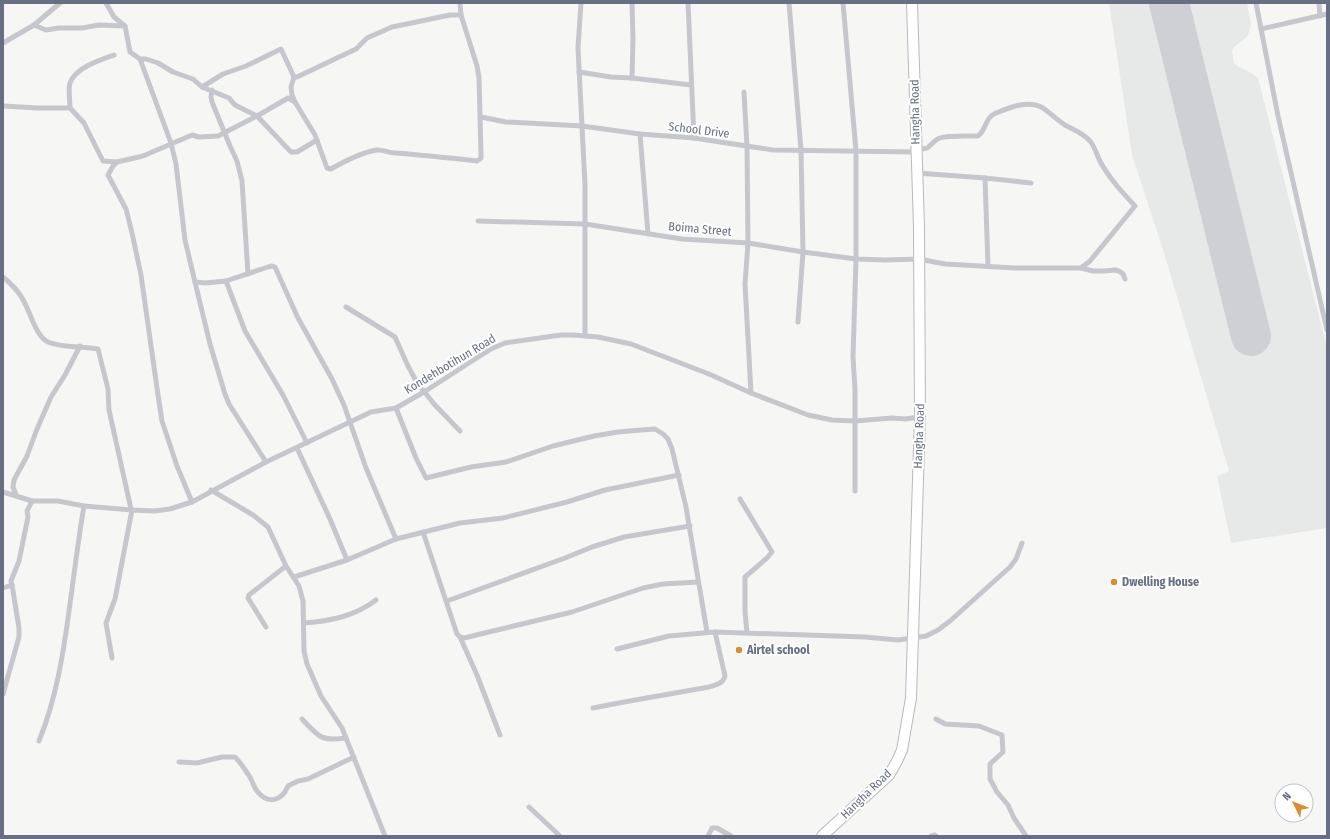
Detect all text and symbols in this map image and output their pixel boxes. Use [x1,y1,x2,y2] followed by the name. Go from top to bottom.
[907,79,923,145] street label: Hangha Road
[668,119,730,141] street label: School Drive
[668,219,732,239] street label: Boima Street
[402,331,498,397] street label: Kondehbotihun Road
[911,403,927,469] street label: Hangha Road
[1122,575,1199,589] place label: Dwelling House
[1109,577,1119,587] marker: Dwelling House
[746,643,810,657] place label: Airtel school
[734,645,744,655] marker: Airtel school
[838,766,894,822] street label: Hangha Road
[1274,783,1314,823] north arrow
[1280,790,1294,803] text: N

